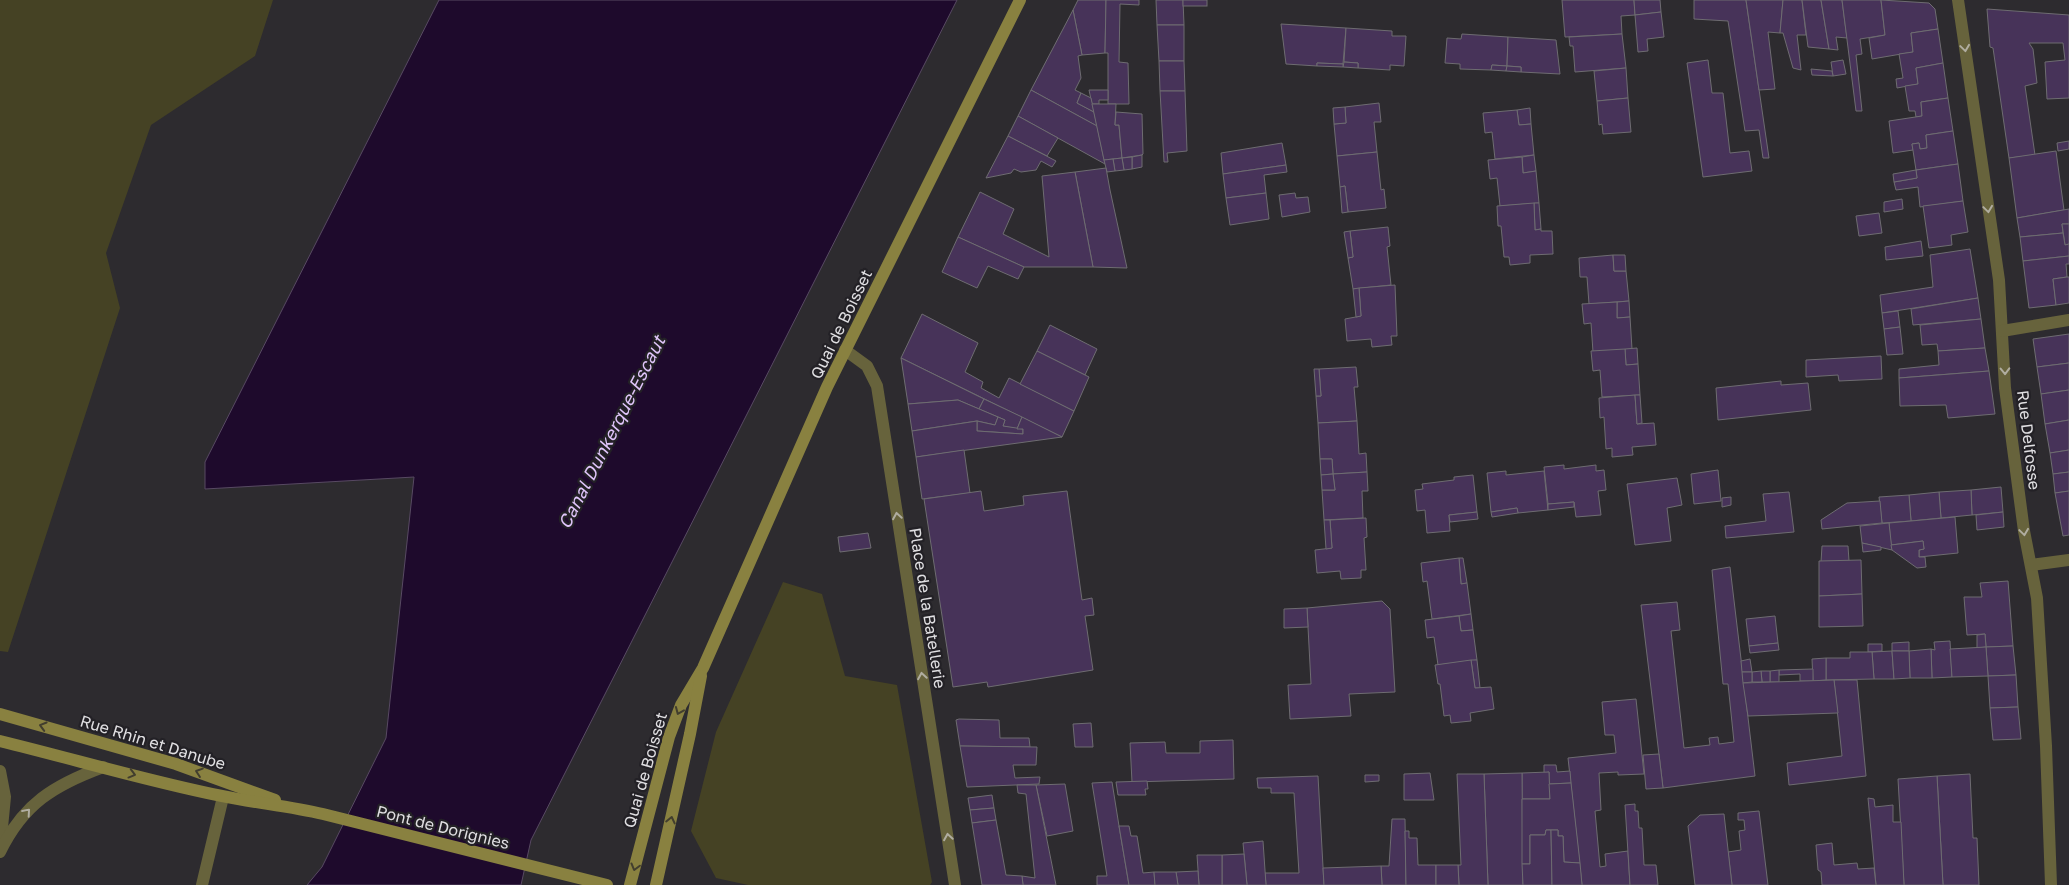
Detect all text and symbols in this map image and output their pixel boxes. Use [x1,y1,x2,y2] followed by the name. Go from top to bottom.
[1959,45,1970,53] one-way arrow
[1983,205,1993,213] one-way arrow
[806,266,876,382] street label: Quai de Boisset
[553,330,670,532] water label: Canal Dunkerque-Escaut
[1999,367,2010,375] one-way arrow
[2013,389,2045,491] street label: Rue Delfosse
[893,511,903,520] one-way arrow
[905,526,951,690] street label: Place de la Batellerie
[2018,528,2029,536] one-way arrow
[918,672,928,681] one-way arrow
[675,706,685,715] one-way arrow
[78,710,228,774] street label: Rue Rhin et Danube
[619,710,671,830] street label: Quai de Boisset
[39,721,48,732] one-way arrow
[195,768,204,778] one-way arrow
[127,769,136,779] one-way arrow
[375,801,511,853] street label: Pont de Dorignies
[21,809,30,818] one-way arrow
[665,816,676,825] one-way arrow
[943,833,953,841] one-way arrow
[630,863,641,871] one-way arrow

